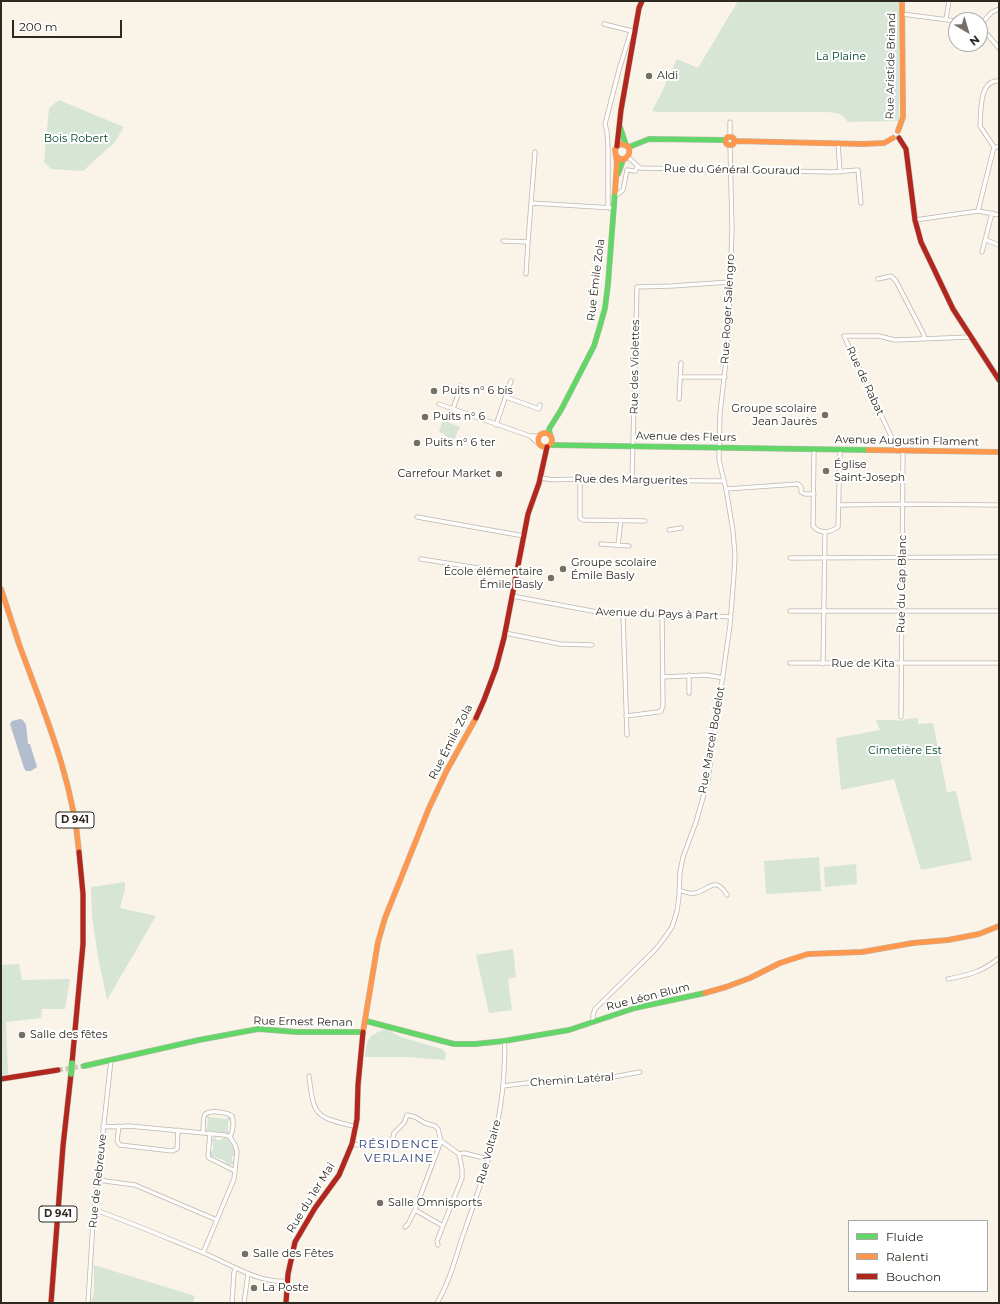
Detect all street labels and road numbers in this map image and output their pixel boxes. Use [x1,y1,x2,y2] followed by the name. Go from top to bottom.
[883,13,899,119] street label: Rue Aristide Briand
[664,162,800,178] street label: Rue du Général Gouraud
[584,238,608,322] street label: Rue Émile Zola
[719,254,737,364] street label: Rue Roger Salengro
[628,320,642,414] street label: Rue des Violettes
[843,344,887,418] street label: Rue de Rabat
[636,430,736,444] street label: Avenue des Fleurs
[835,433,979,449] street label: Avenue Augustin Flament
[574,472,688,488] street label: Rue des Marguerites
[895,535,909,633] street label: Rue du Cap Blanc
[595,605,719,623] street label: Avenue du Pays à Part
[831,657,895,671] street label: Rue de Kita
[696,686,728,794] street label: Rue Marcel Bodelot
[426,702,476,782] street label: Rue Émile Zola
[56,812,94,828] road number: D 941
[605,980,691,1014] street label: Rue Léon Blum
[253,1015,353,1029] street label: Rue Ernest Renan
[530,1070,614,1090] street label: Chemin Latéral
[474,1118,504,1186] street label: Rue Voltaire
[86,1133,110,1229] street label: Rue de Rebreuve
[284,1160,338,1236] street label: Rue du 1er Mai
[39,1206,77,1222] road number: D 941

